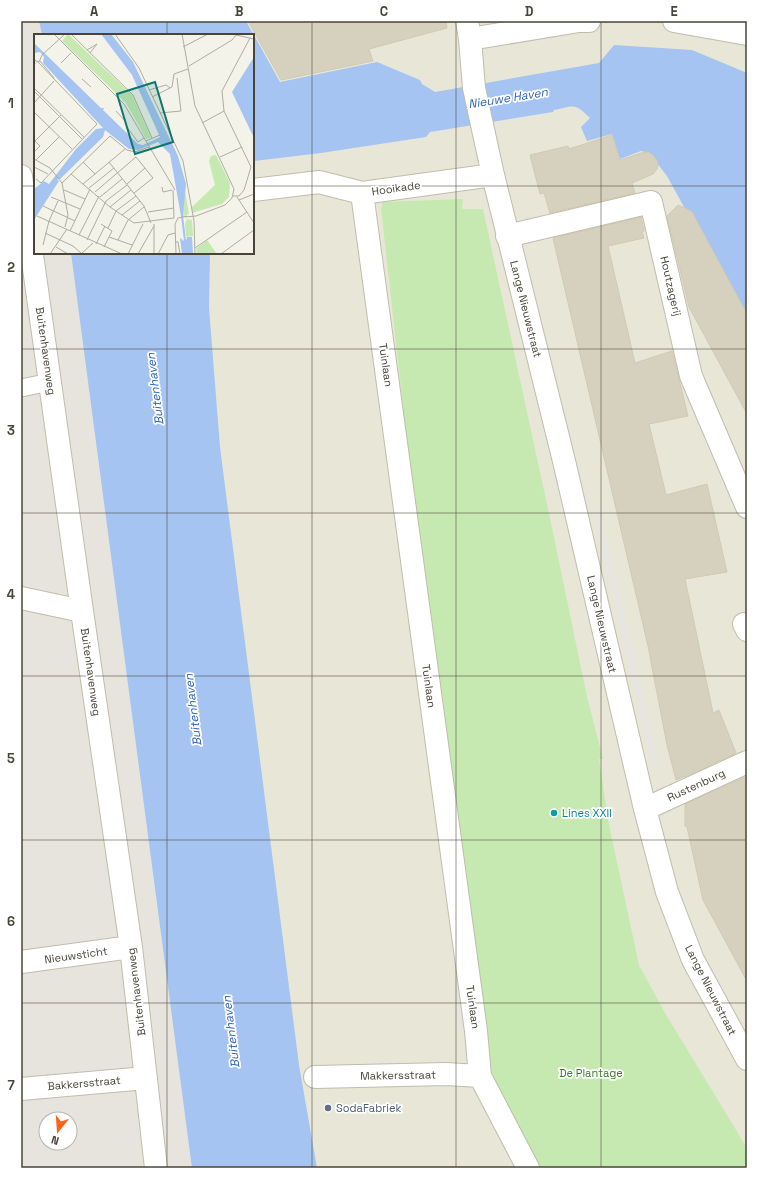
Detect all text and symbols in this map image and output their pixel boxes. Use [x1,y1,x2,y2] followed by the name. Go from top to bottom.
[90,3,99,20] text: A
[235,3,244,20] text: B
[380,3,388,20] text: C
[525,3,534,20] text: D
[670,3,678,20] text: E
[34,34,254,254] inset map
[467,84,549,112] water label: Nieuwe Haven
[8,95,14,112] text: 1
[371,178,421,198] street label: Hooikade
[657,255,685,317] street label: Houtzagerij
[7,259,15,276] text: 2
[507,259,545,359] street label: Lange Nieuwstraat
[33,306,59,396] street label: Buitenhavenweg
[376,342,396,388] street label: Tuinlaan
[143,351,167,426] water label: Buitenhaven
[7,422,15,439] text: 3
[584,574,620,674] street label: Lange Nieuwstraat
[7,586,15,603] text: 4
[78,627,104,717] street label: Buitenhavenweg
[419,663,439,709] street label: Tuinlaan
[181,672,205,747] water label: Buitenhaven
[7,750,15,767] text: 5
[665,765,727,805] street label: Rustenburg
[562,806,612,820] place label: Lines XXII
[549,808,559,818] marker: Lines XXII
[7,913,15,930] text: 6
[682,942,740,1038] street label: Lange Nieuwstraat
[44,944,108,966] street label: Nieuwsticht
[124,947,148,1037] street label: Buitenhavenweg
[463,984,483,1030] street label: Tuinlaan
[219,994,243,1069] water label: Buitenhaven
[559,1066,623,1080] park label: De Plantage
[360,1067,436,1083] street label: Makkersstraat
[47,1073,121,1093] street label: Bakkersstraat
[7,1077,15,1094] text: 7
[336,1101,402,1115] place label: SodaFabriek
[323,1103,333,1113] marker: SodaFabriek
[38,1111,78,1151] north arrow
[50,1133,61,1148] text: N

